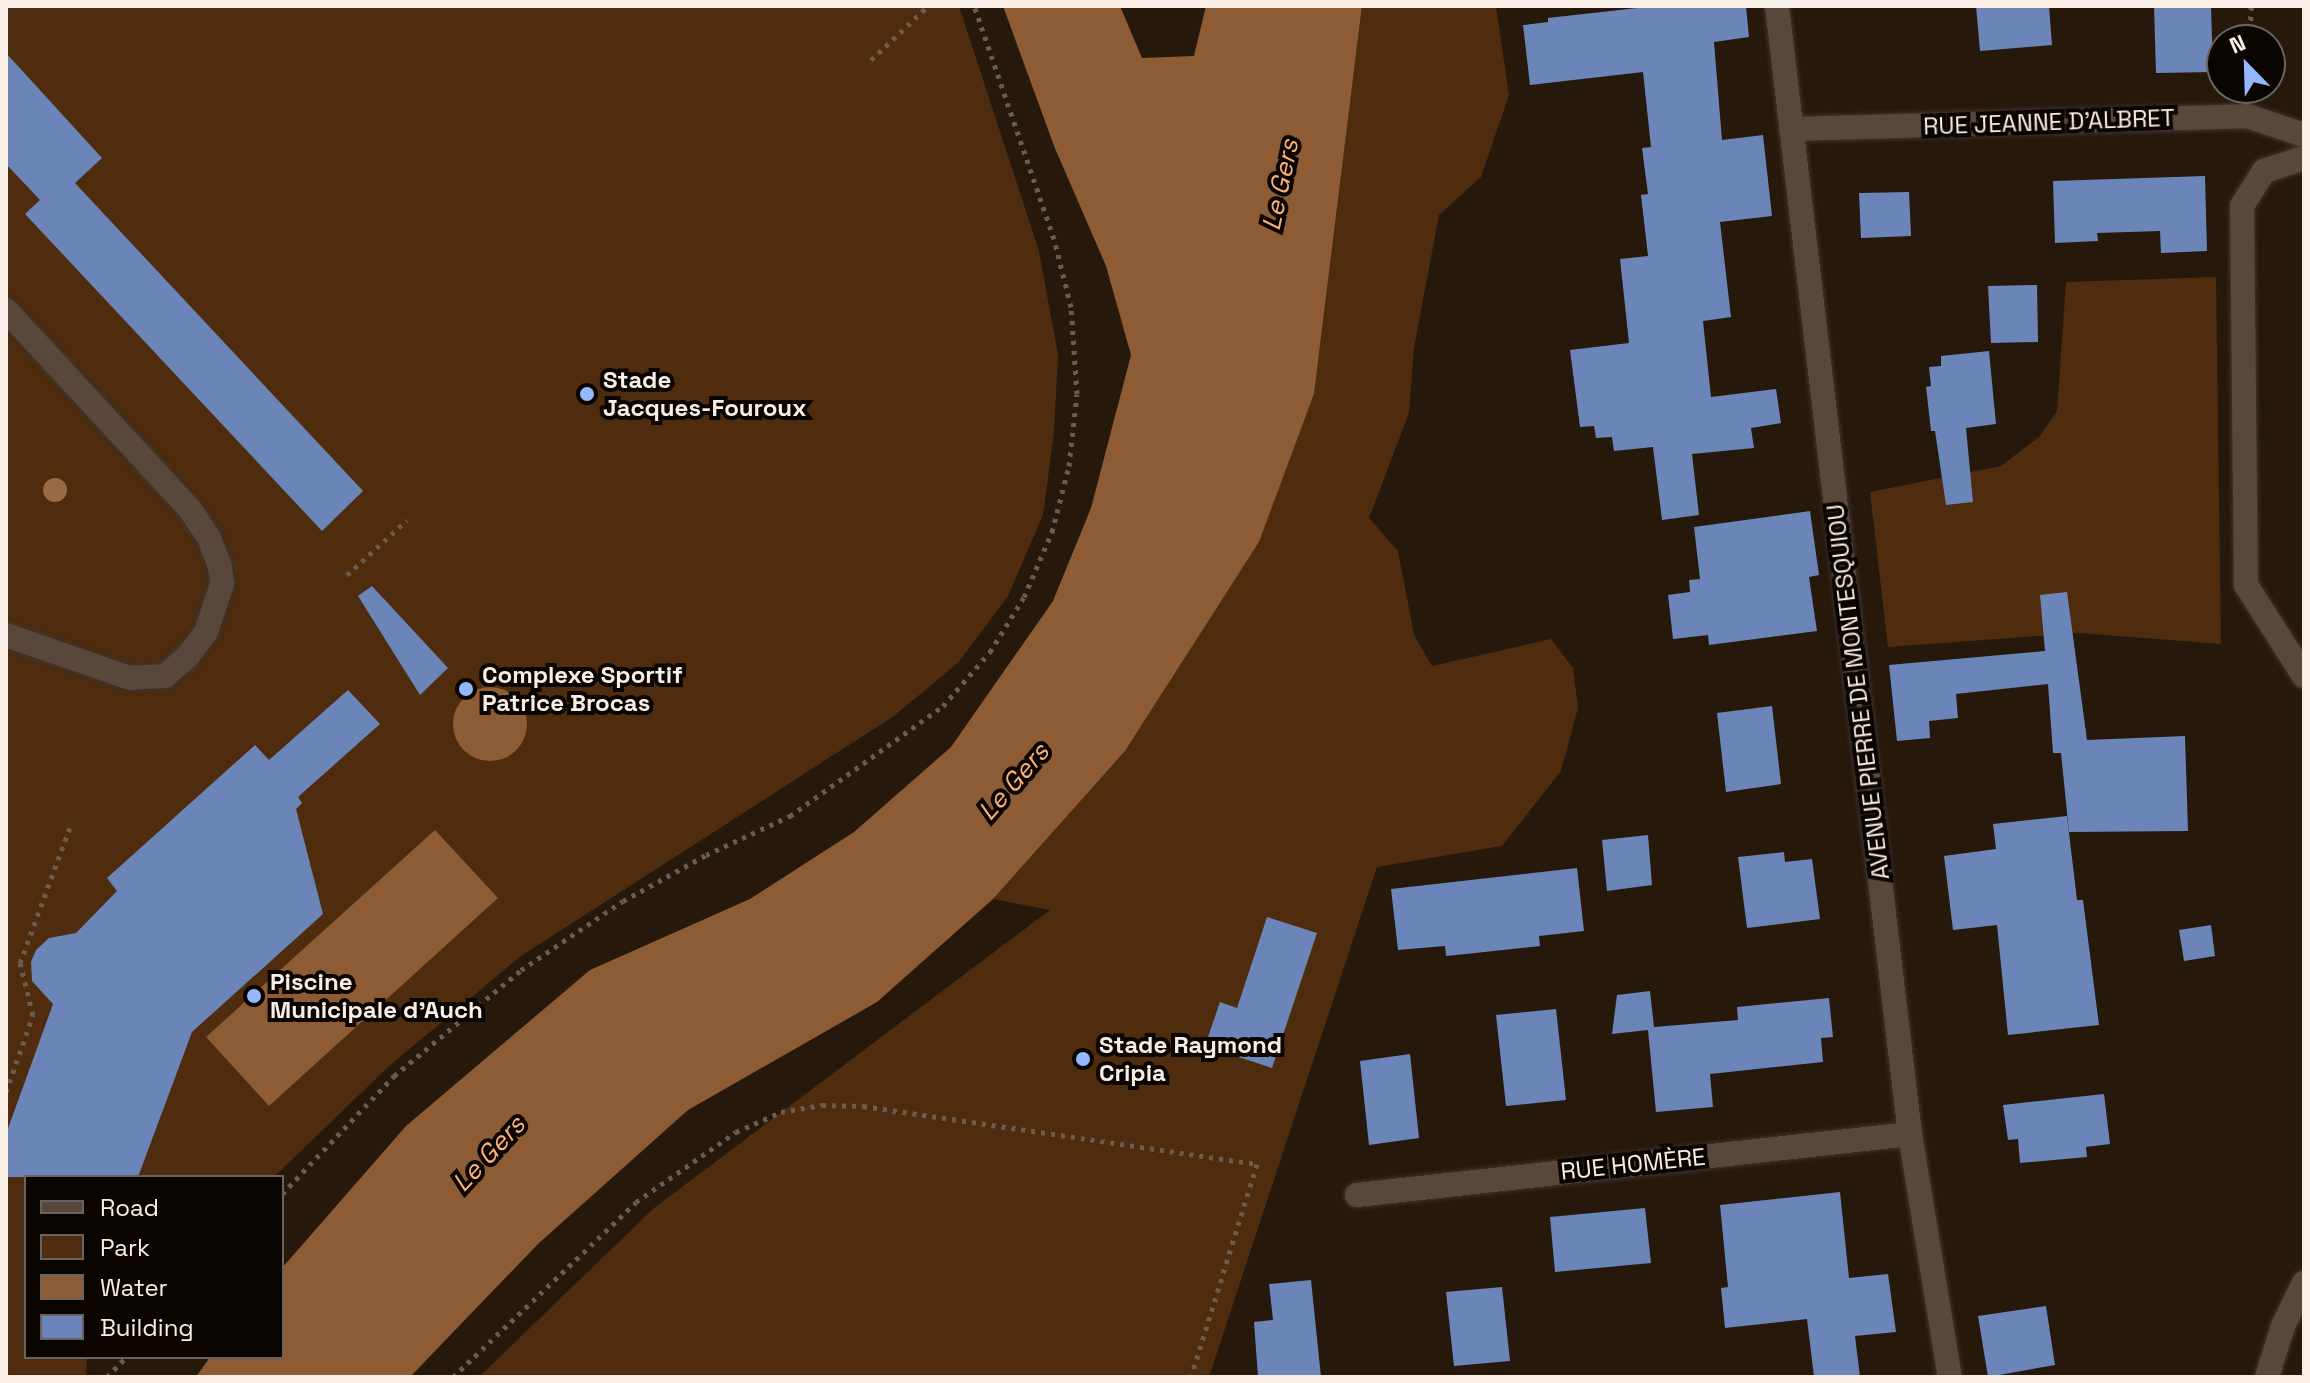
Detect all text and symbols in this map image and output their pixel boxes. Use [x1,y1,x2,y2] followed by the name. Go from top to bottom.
[2206,24,2286,104] north arrow
[2225,28,2250,60] text: N
[1923,103,2175,141] street label: RUE JEANNE D'ALBRET
[1256,137,1306,233] water label: Le Gers
[603,366,806,422] place label: Stade Jacques-Fouroux
[578,385,596,403] marker: Stade Jacques-Fouroux
[1821,503,1895,881] street label: AVENUE PIERRE DE MONTESQUIOU
[482,661,683,717] place label: Complexe Sportif Patrice Brocas
[457,680,475,698] marker: Complexe Sportif Patrice Brocas
[972,737,1056,827] water label: Le Gers
[270,968,483,1024] place label: Piscine Municipale d'Auch
[245,987,263,1005] marker: Piscine Municipale d'Auch
[1099,1031,1282,1087] place label: Stade Raymond Cripia
[1074,1050,1092,1068] marker: Stade Raymond Cripia
[446,1110,532,1198] water label: Le Gers
[1559,1142,1707,1186] street label: RUE HOMÈRE
[24,1175,284,1359] legend
[100,1192,159,1223] text: Road
[100,1232,150,1263] text: Park
[100,1272,168,1303] text: Water
[100,1312,194,1343] text: Building

